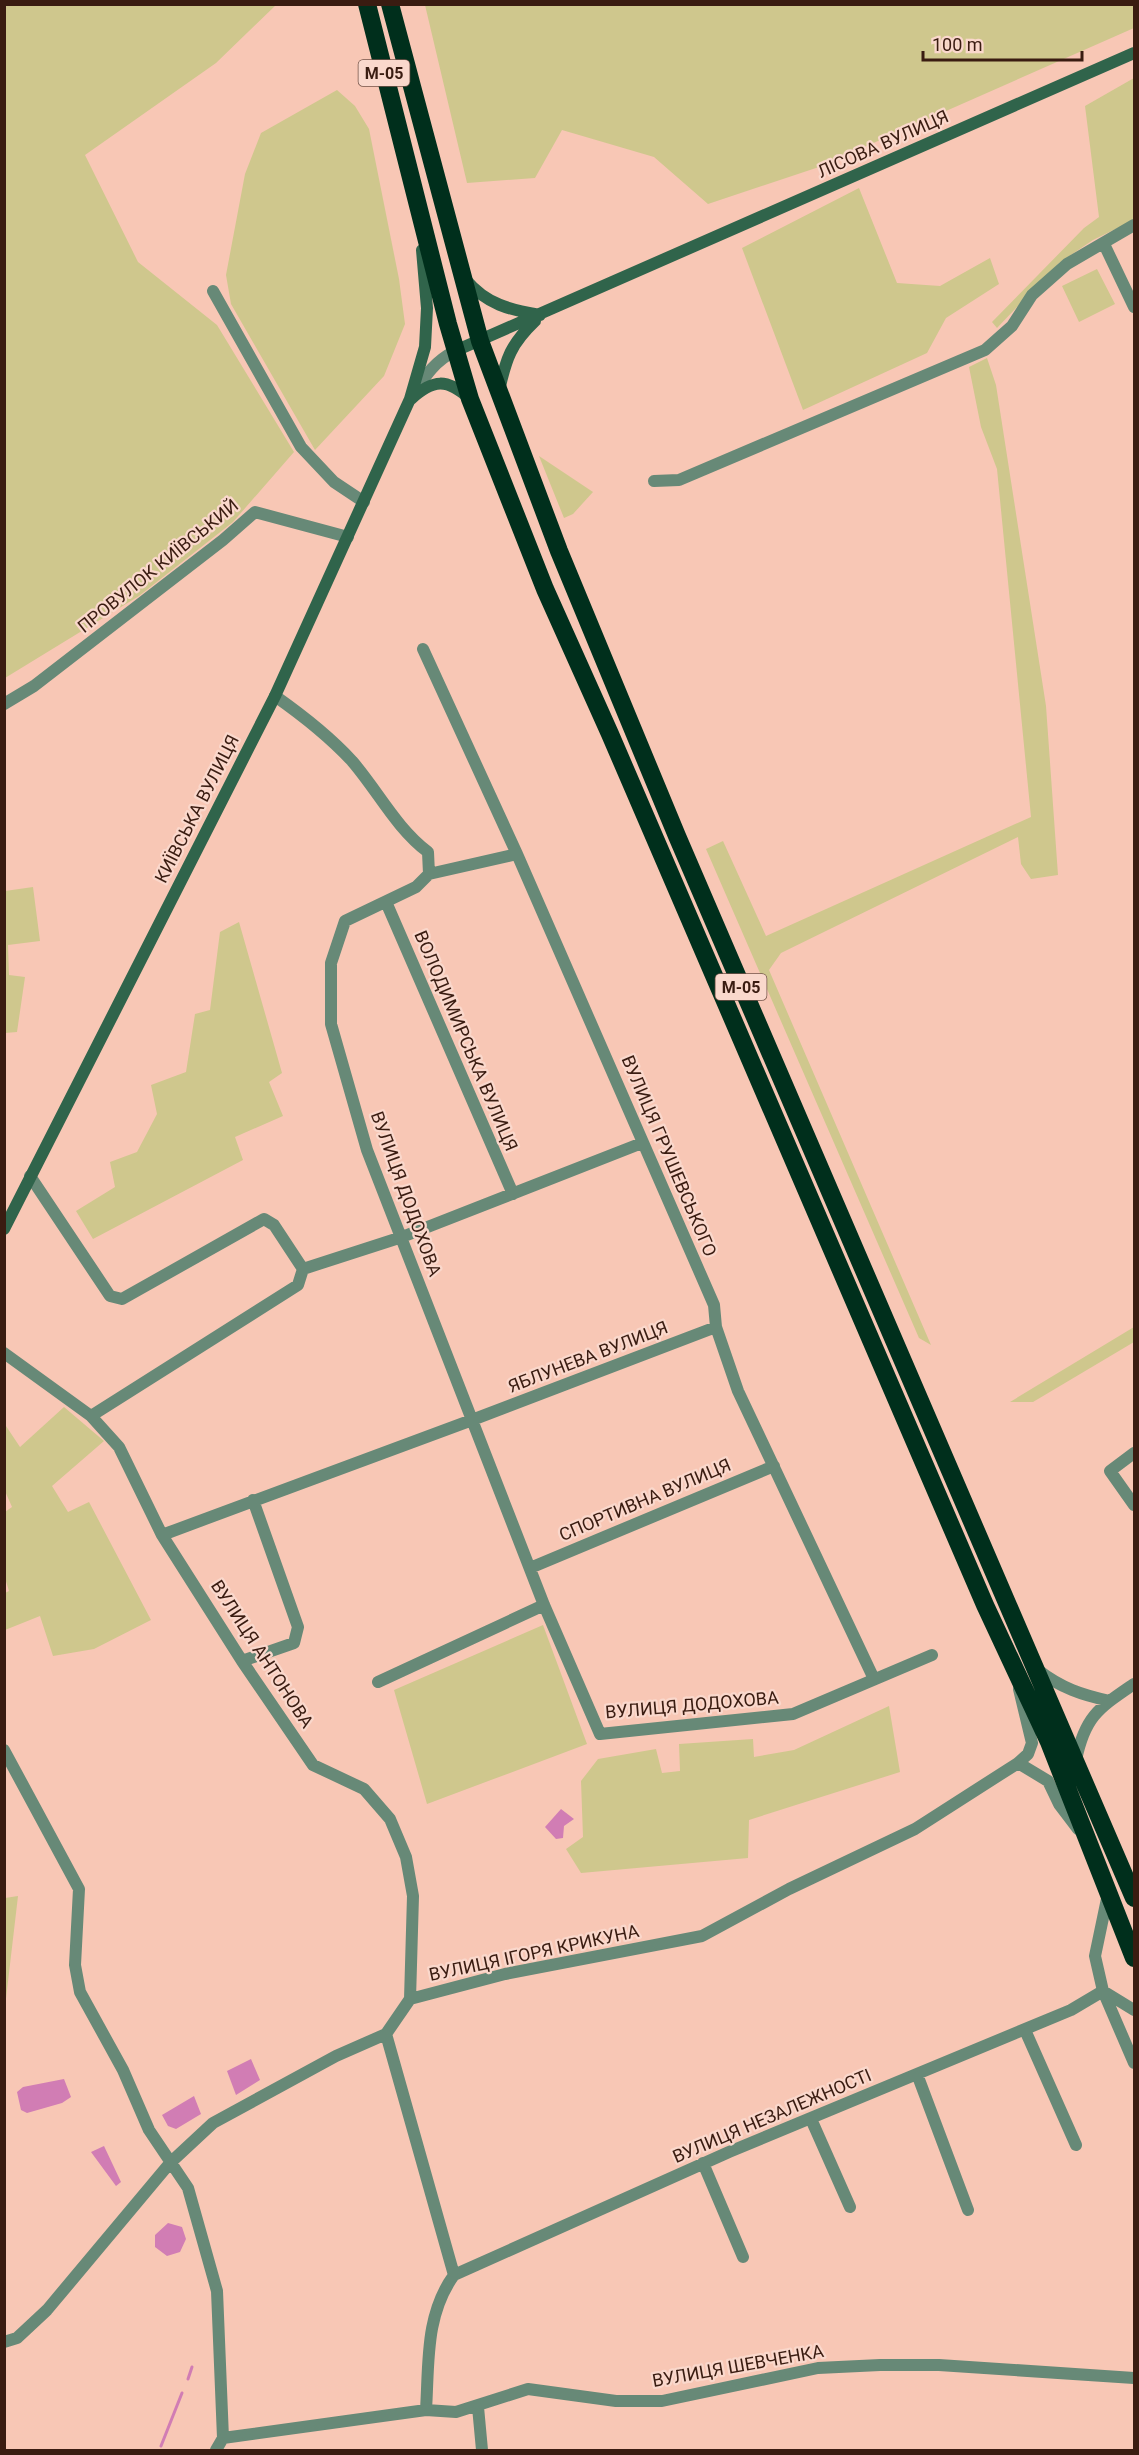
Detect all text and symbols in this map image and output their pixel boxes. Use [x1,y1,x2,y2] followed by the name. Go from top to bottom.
[923,24,1082,62] scale bar
[932,34,983,55] text: 100 m
[358,60,410,86] road number: М-05
[814,105,952,182] street label: ЛІСОВА ВУЛИЦЯ
[73,494,242,637] street label: ПРОВУЛОК КИЇВСЬКИЙ
[150,731,243,886] street label: КИЇВСЬКА ВУЛИЦЯ
[410,927,523,1154] street label: ВОЛОДИМИРСЬКА ВУЛИЦЯ
[716,974,766,1000] road number: М-05
[618,1052,721,1259] street label: ВУЛИЦЯ ГРУШЕВСЬКОГО
[367,1108,446,1279] street label: ВУЛИЦЯ ДОДОХОВА
[505,1316,671,1397] street label: ЯБЛУНЕВА ВУЛИЦЯ
[556,1454,734,1545] street label: СПОРТИВНА ВУЛИЦЯ
[207,1576,318,1732] street label: ВУЛИЦЯ АНТОНОВА
[604,1686,780,1723] street label: ВУЛИЦЯ ДОДОХОВА
[427,1920,641,1985] street label: ВУЛИЦЯ ІГОРЯ КРИКУНА
[669,2064,874,2167] street label: ВУЛИЦЯ НЕЗАЛЕЖНОСТІ
[651,2340,826,2391] street label: ВУЛИЦЯ ШЕВЧЕНКА

